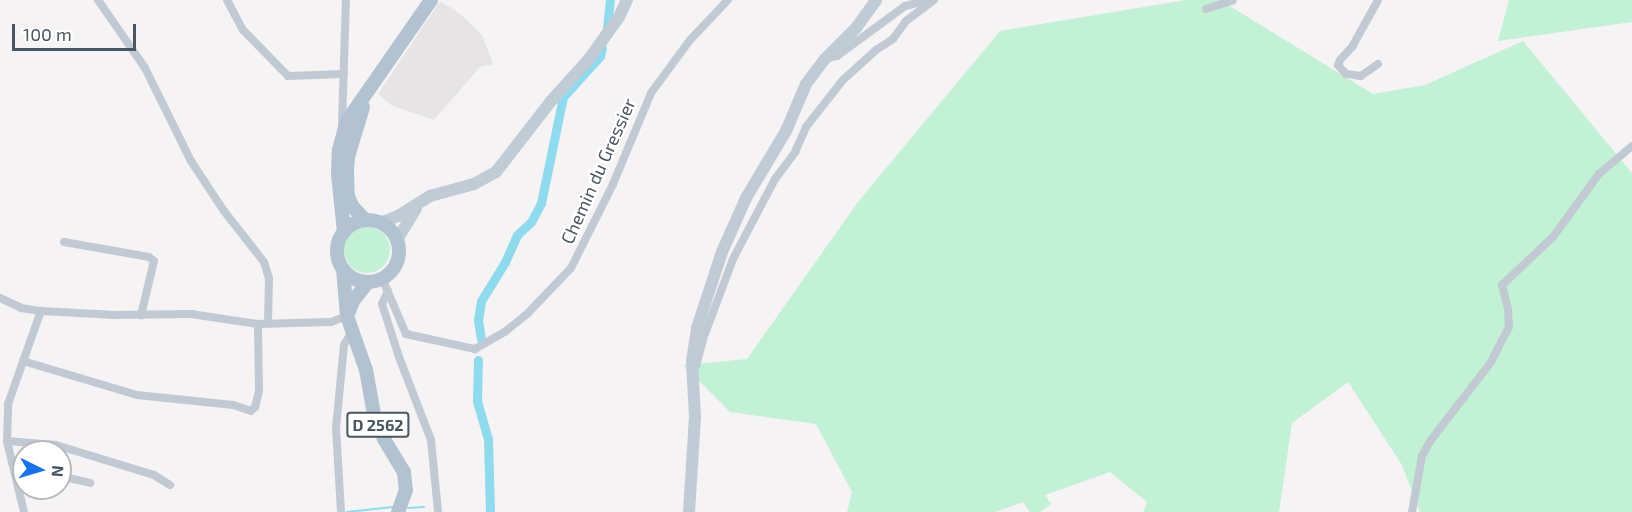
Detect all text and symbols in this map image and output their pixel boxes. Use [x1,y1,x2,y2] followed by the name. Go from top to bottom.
[15,12,140,50] scale bar
[23,23,72,45] text: 100 m
[556,95,640,247] street label: Chemin du Gressier
[345,412,411,438] road number: D 2562
[12,440,72,500] north arrow
[48,465,68,478] text: N

